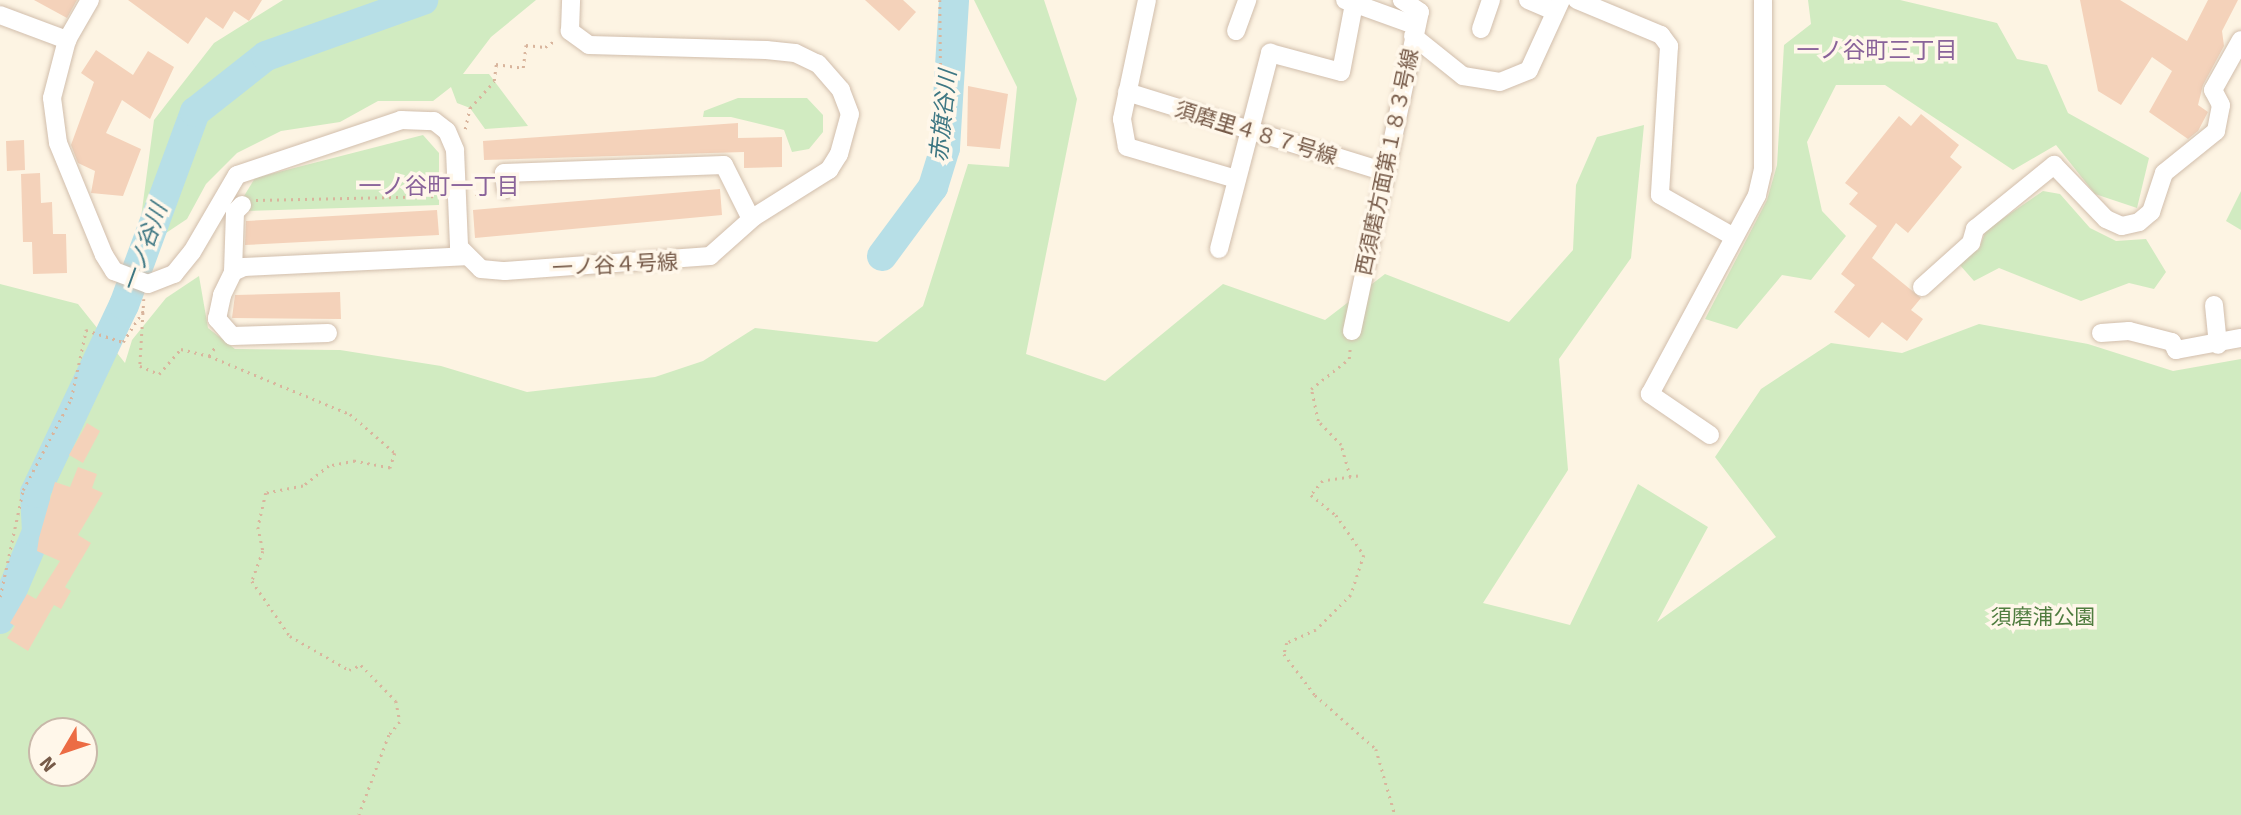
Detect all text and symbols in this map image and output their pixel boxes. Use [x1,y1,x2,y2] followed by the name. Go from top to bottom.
[1797,37,1957,65] district label: 一ノ谷町三丁目
[1351,46,1423,278] street label: 西須磨方面第１８３号線
[925,69,963,163] water label: 赤旗谷川
[1172,96,1340,170] street label: 須磨里４８７号線
[359,173,519,201] district label: 一ノ谷町一丁目
[116,200,174,296] water label: 一ノ谷川
[551,249,679,281] street label: 一ノ谷４号線
[1991,604,2095,630] park label: 須磨浦公園
[28,717,98,787] north arrow
[35,751,62,777] text: N

